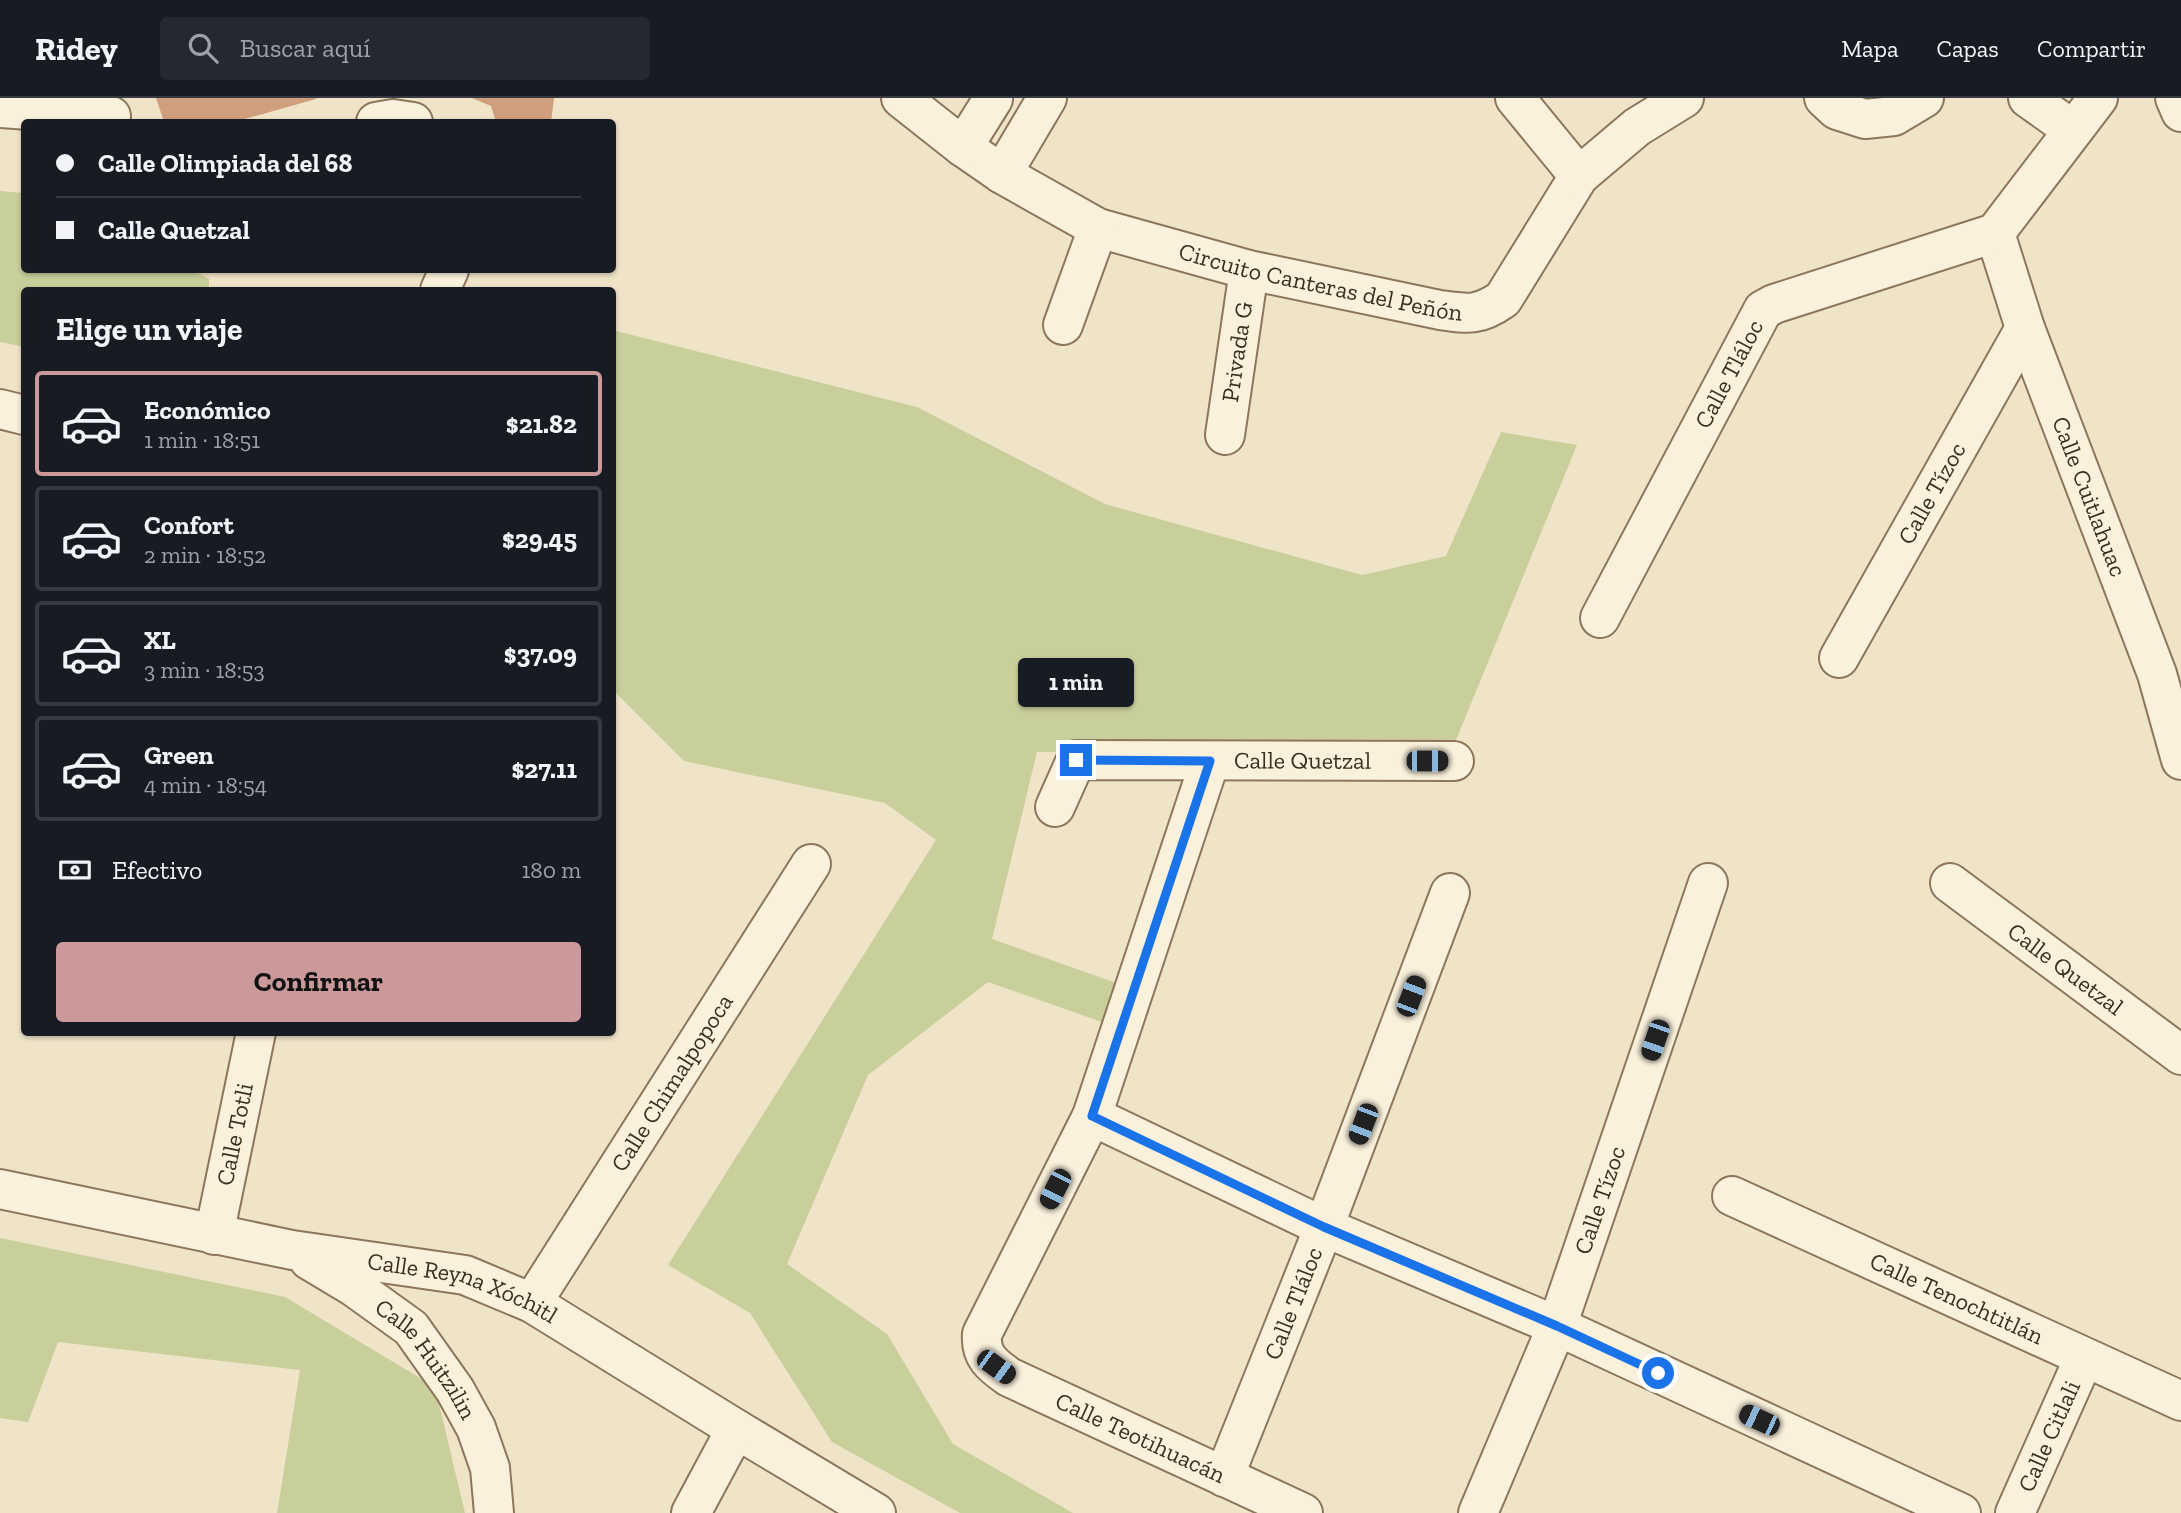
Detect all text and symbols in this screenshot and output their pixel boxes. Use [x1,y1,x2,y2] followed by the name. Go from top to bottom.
[160,17,650,80] search box
[35,29,118,68] text: Ridey
[184,29,222,67] icon: search
[240,32,371,64] text: Buscar aquí
[1841,34,1898,63] text: Mapa
[1936,34,1999,63] text: Capas
[2037,34,2146,63] text: Compartir
[98,147,353,179] text: Calle Olimpiada del 68
[98,214,250,246] text: Calle Quetzal
[1176,236,1464,327] street label: Circuito Canteras del Peñón
[1215,300,1258,404] street label: Privada G
[56,310,243,348] text: Elige un viaje
[1688,315,1769,433] street label: Calle Tláloc
[60,392,123,455] icon: car
[144,394,271,426] text: Económico
[506,408,577,440] text: $21.82
[2046,412,2133,580] street label: Calle Cuitlahuac
[144,426,260,454] text: 1 min · 18:51
[1891,437,1972,549] street label: Calle Tízoc
[60,507,123,570] icon: car
[144,509,234,541] text: Confort
[502,523,577,555] text: $29.45
[144,541,266,569] text: 2 min · 18:52
[60,622,123,685] icon: car
[144,624,176,656] text: XL
[504,638,577,670] text: $37.09
[144,656,265,684] text: 3 min · 18:53
[1018,658,1134,708] callout: 1 min
[1049,668,1103,696] text: 1 min
[60,737,123,800] icon: car
[144,739,214,771] text: Green
[1060,744,1092,776] route end
[1234,745,1371,775] street label: Calle Quetzal
[1407,751,1449,772] car
[511,753,577,785] text: $27.11
[144,771,267,799] text: 4 min · 18:54
[56,851,94,889] icon: cash
[112,854,202,886] text: Efectivo
[521,856,581,884] text: 180 m
[2002,916,2129,1021] street label: Calle Quetzal
[56,942,581,1022] button: Confirmar
[1394,973,1429,1019] car
[604,988,739,1177] street label: Calle Chimalpopoca
[1639,1017,1672,1063] car
[210,1080,259,1188] street label: Calle Totli
[1346,1101,1381,1147] car
[1568,1142,1631,1258] street label: Calle Tízoc
[1037,1166,1074,1212] car
[1257,1243,1329,1364] street label: Calle Tláloc
[366,1246,563,1329] street label: Calle Reyna Xóchitl
[1865,1246,2049,1350] street label: Calle Tenochtitlán
[370,1292,483,1424] street label: Calle Huitzilin
[973,1346,1020,1388] car
[1642,1357,1674,1389] route start
[2011,1376,2086,1496] street label: Calle Citlali
[1051,1386,1230,1489] street label: Calle Teotihuacán
[1736,1402,1783,1438] car

